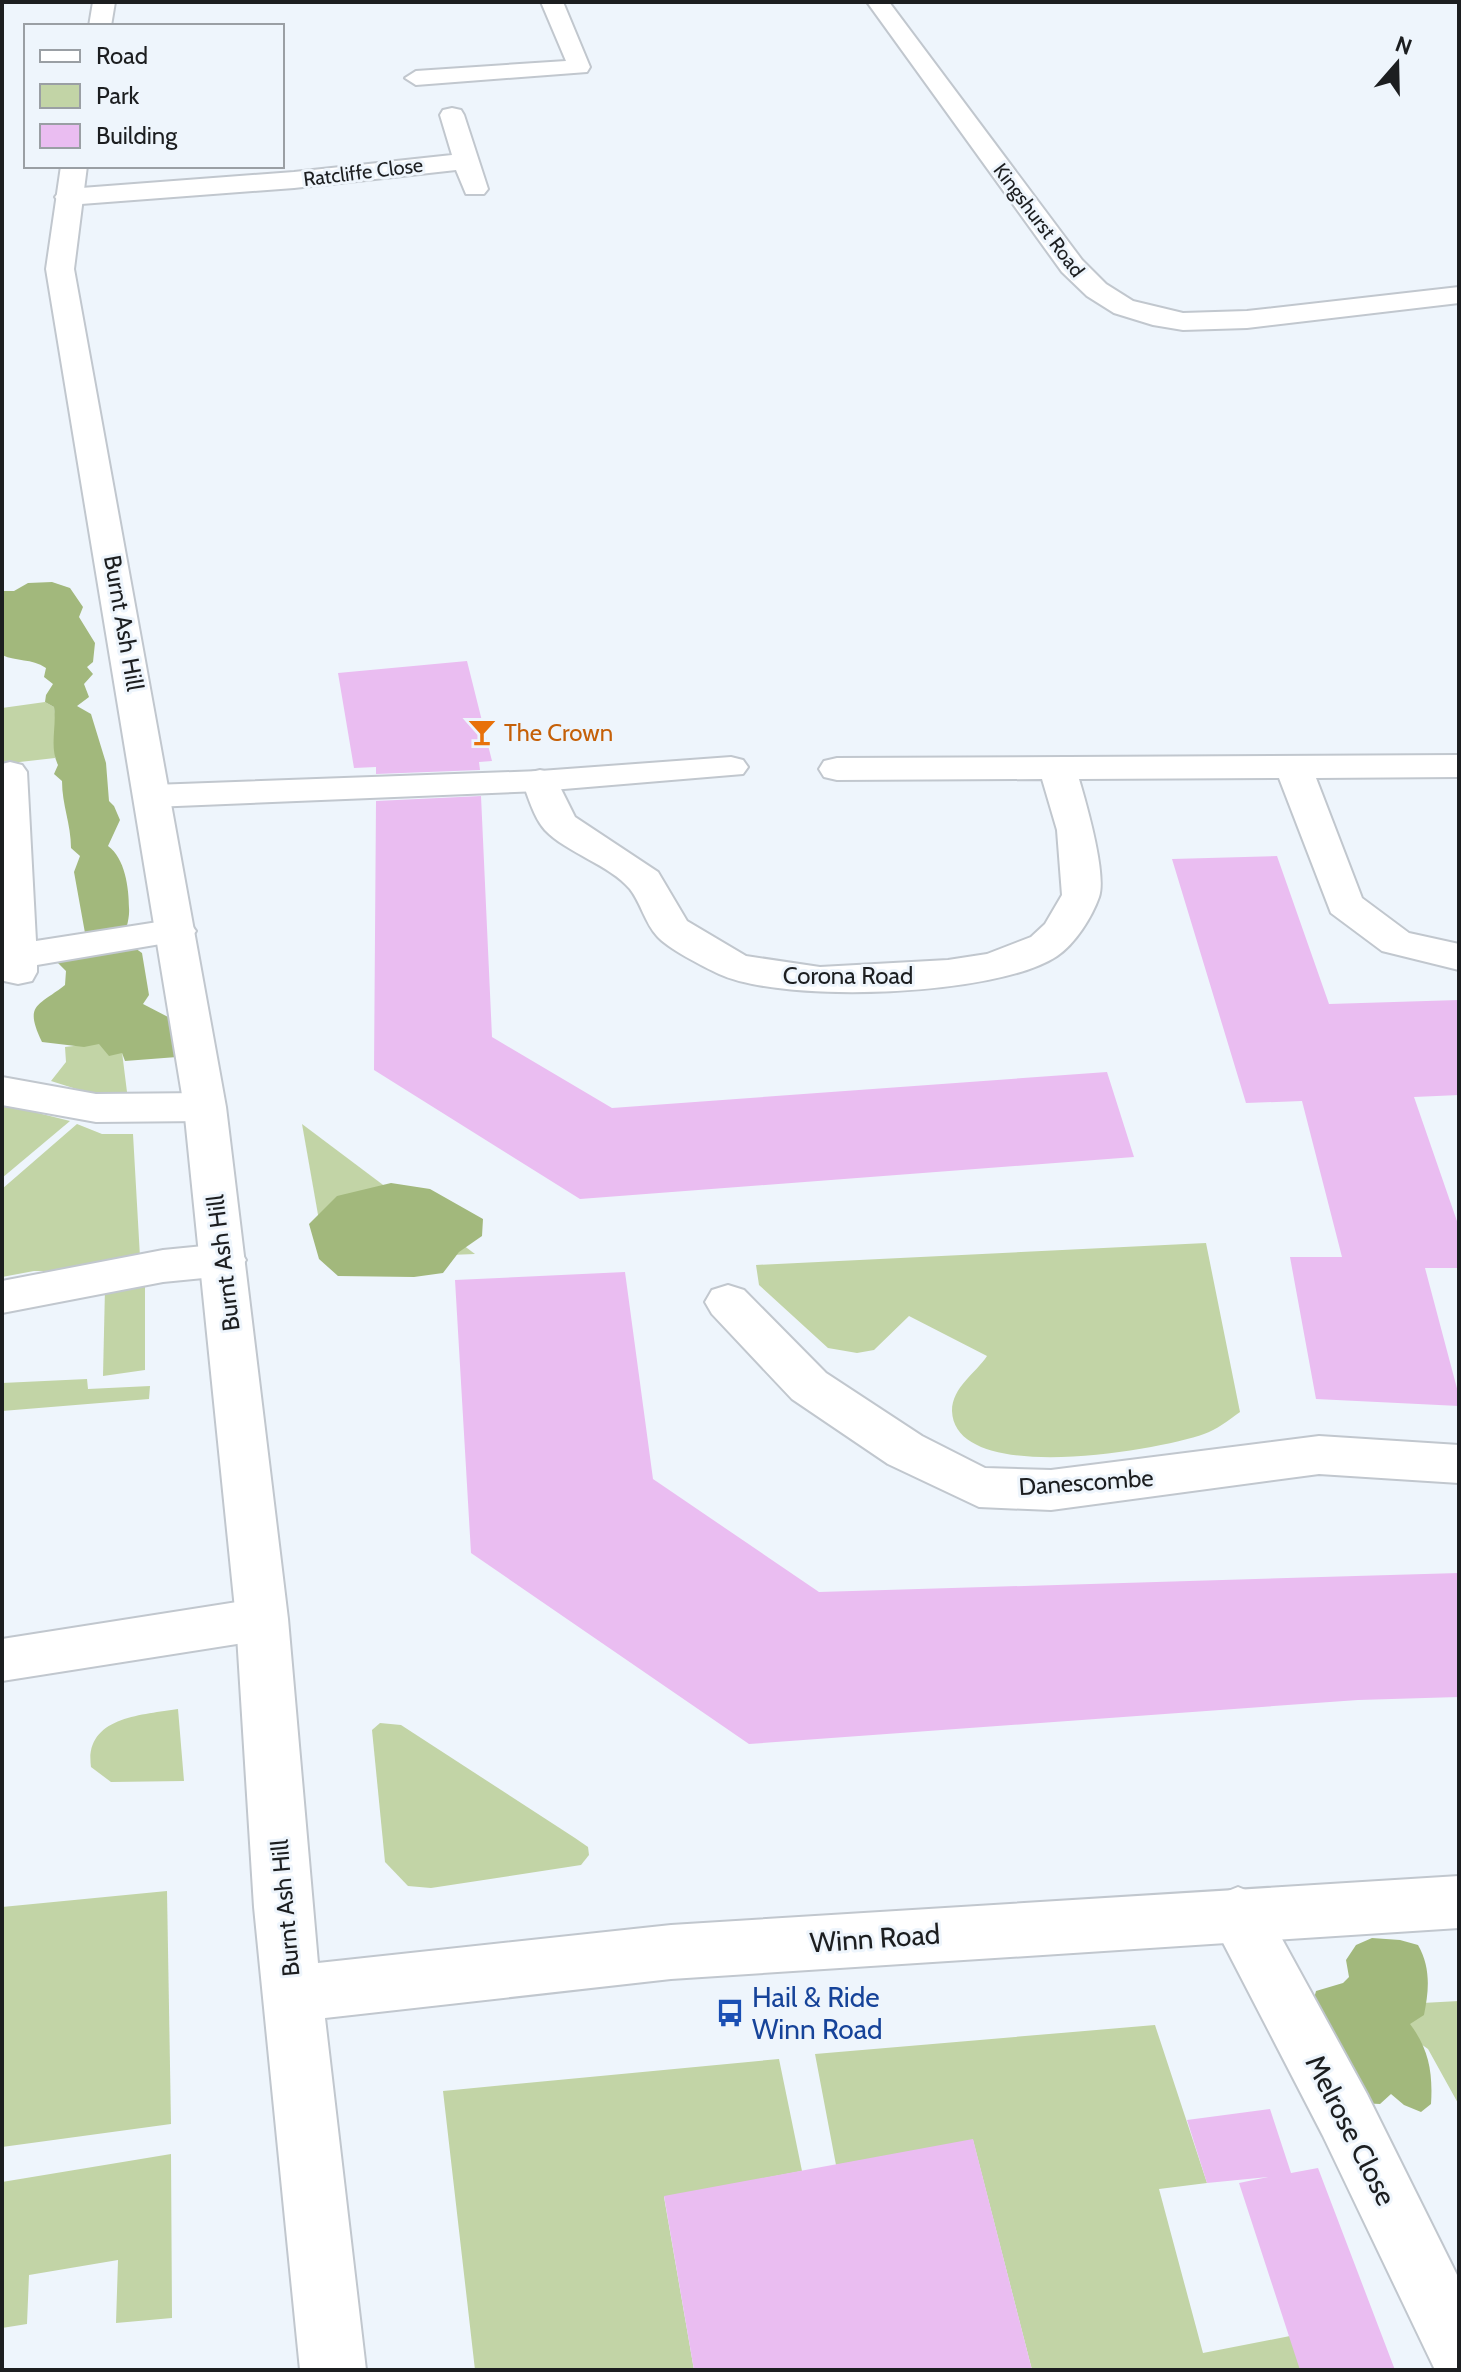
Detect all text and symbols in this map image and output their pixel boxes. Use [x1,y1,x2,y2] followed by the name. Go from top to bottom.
[24,24,284,168] legend
[1357,24,1437,104] north arrow
[1392,30,1416,61] text: N
[96,41,148,70] text: Road
[96,81,139,110] text: Park
[96,121,178,150] text: Building
[302,153,424,191] street label: Ratcliffe Close
[988,158,1090,282] street label: Kingshurst Road
[98,553,150,693] street label: Burnt Ash Hill
[467,717,497,747] bar icon: The Crown
[504,718,613,747] place label: The Crown
[783,961,913,990] street label: Corona Road
[200,1193,246,1333] street label: Burnt Ash Hill
[1018,1463,1154,1501] street label: Danescombe
[265,1838,305,1978] street label: Burnt Ash Hill
[809,1916,941,1960] street label: Winn Road
[752,1980,883,2046] place label: Hail & Ride Winn Road
[715,1998,745,2028] bus stop icon: Hail & Ride Winn Road
[1299,2049,1403,2211] street label: Melrose Close

